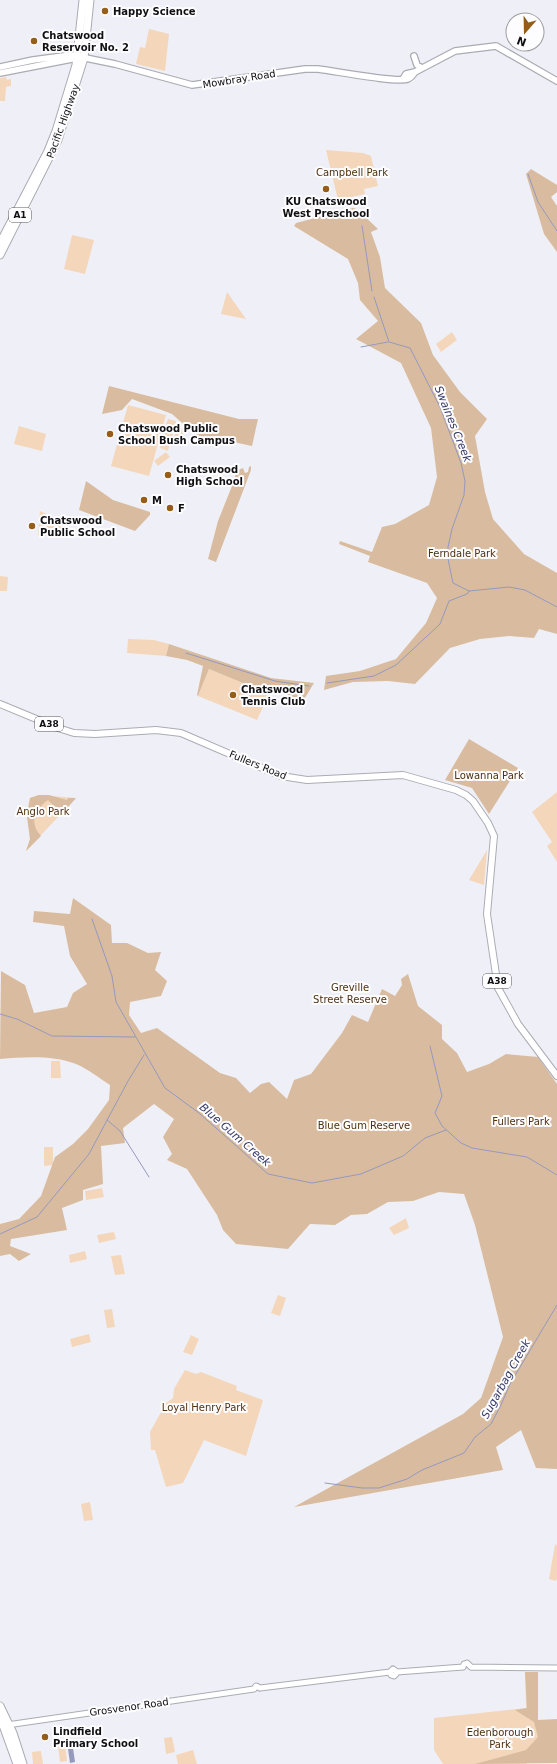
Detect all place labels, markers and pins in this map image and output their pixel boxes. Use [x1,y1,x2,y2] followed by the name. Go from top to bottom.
[100,6,110,16] marker: Happy Science
[113,6,196,17] place label: Happy Science
[42,30,129,53] place label: Chatswood Reservoir No. 2
[29,36,39,46] marker: Chatswood Reservoir No. 2
[321,184,331,194] marker: KU Chatswood West Preschool
[283,196,369,219] place label: KU Chatswood West Preschool
[118,423,235,446] place label: Chatswood Public School Bush Campus
[105,429,115,439] marker: Chatswood Public School Bush Campus
[176,464,243,487] place label: Chatswood High School
[163,470,173,480] marker: Chatswood High School
[139,495,149,505] marker: M
[152,495,162,506] place label: M
[165,503,175,513] marker: F
[178,503,185,514] place label: F
[40,515,115,538] place label: Chatswood Public School
[27,521,37,531] marker: Chatswood Public School
[241,684,305,707] place label: Chatswood Tennis Club
[228,690,238,700] marker: Chatswood Tennis Club
[53,1726,138,1749] place label: Lindfield Primary School
[40,1732,50,1742] marker: Lindfield Primary School

